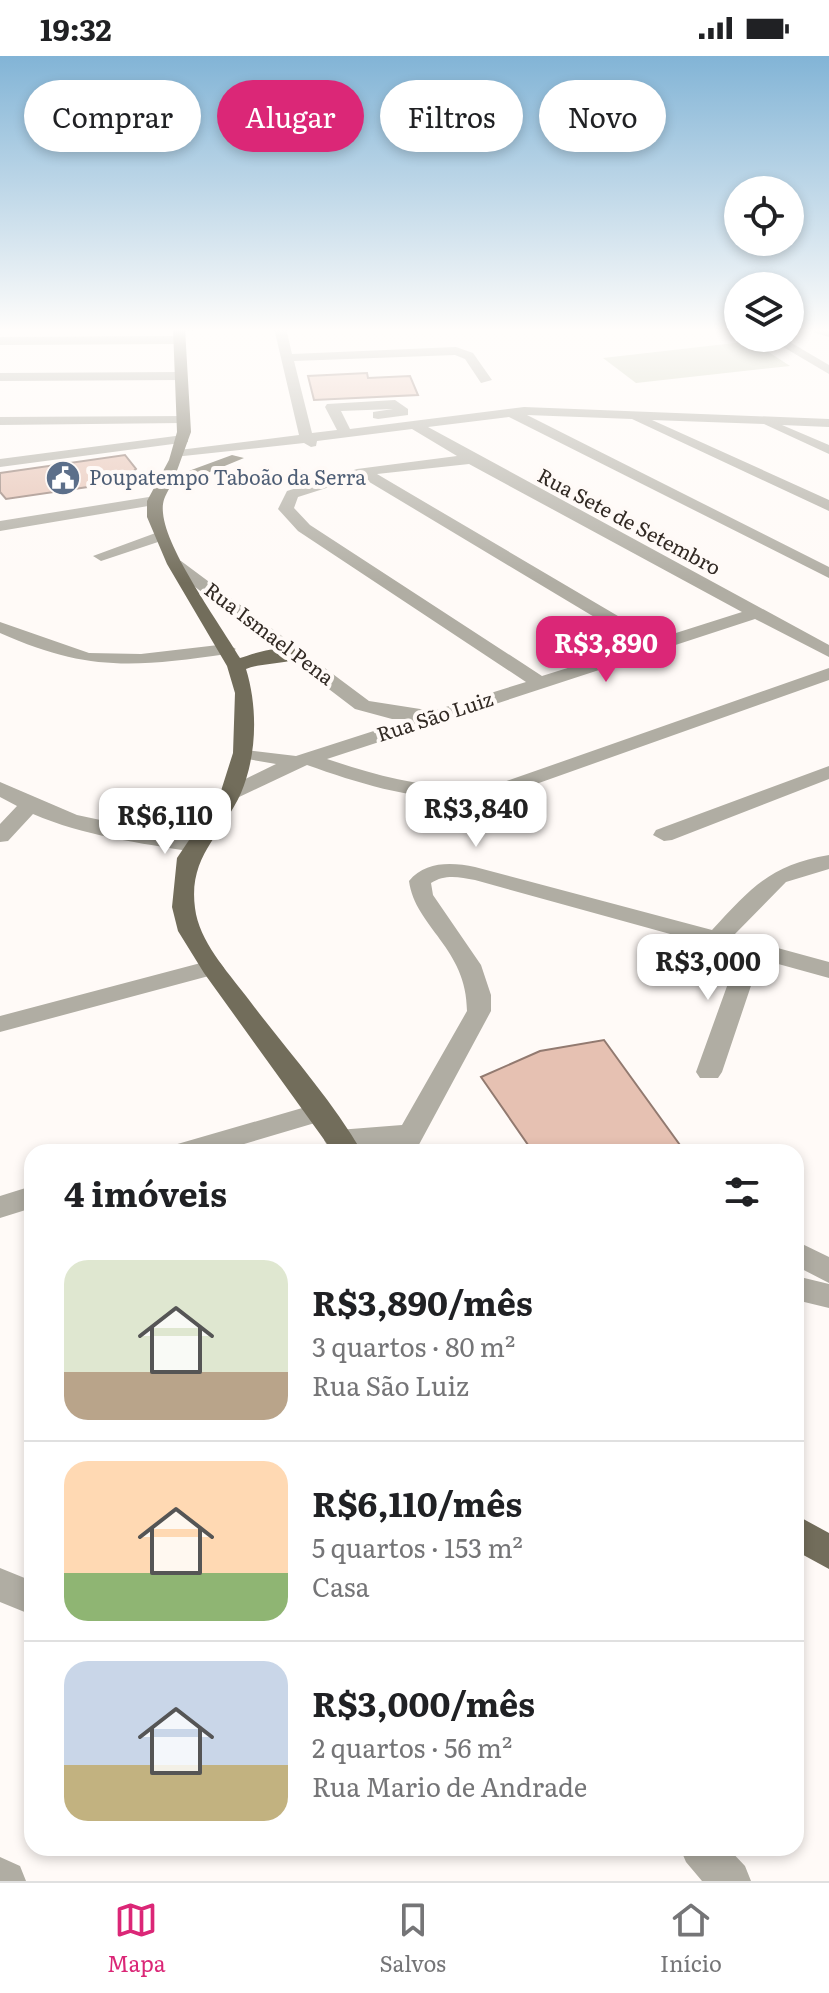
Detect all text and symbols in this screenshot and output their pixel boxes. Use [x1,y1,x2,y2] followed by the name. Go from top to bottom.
[40,6,112,50] text: 19:32
[24,80,201,152] chip: Comprar
[217,80,364,152] chip: Alugar
[380,80,523,152] chip: Filtros
[539,80,666,152] chip: Novo
[724,176,804,352] map controls
[724,176,804,256] button: locate
[724,272,804,352] button: layers
[44,459,82,497] public building icon: Poupatempo Taboão da Serra
[533,459,727,581] street label: Rua Sete de Setembro
[89,461,366,491] place label: Poupatempo Taboão da Serra
[199,574,341,691] street label: Rua Ismael Pena
[532,616,680,684] pin: R$3,890
[554,622,658,661] text: R$3,890
[372,682,497,748] street label: Rua São Luiz
[402,781,550,849] pin: R$3,840
[424,787,528,826] text: R$3,840
[91,788,239,856] pin: R$6,110
[117,794,213,833] text: R$6,110
[634,934,782,1002] pin: R$3,000
[655,940,761,979] text: R$3,000
[64,1167,227,1217] text: 4 imóveis
[720,1170,764,1214] icon: filters
[312,1276,533,1326] text: R$3,890/mês
[128,1292,224,1388] icon: home
[312,1326,515,1365] text: 3 quartos · 80 m²
[312,1365,469,1404] text: Rua São Luiz
[312,1477,522,1527] text: R$6,110/mês
[128,1493,224,1589] icon: home
[312,1527,523,1566] text: 5 quartos · 153 m²
[312,1566,369,1605] text: Casa
[312,1677,535,1727] text: R$3,000/mês
[128,1693,224,1789] icon: home
[312,1727,512,1766] text: 2 quartos · 56 m²
[312,1766,587,1805] text: Rua Mario de Andrade
[107,1898,166,1979] tab: Mapa
[380,1898,446,1979] tab: Salvos
[660,1898,722,1979] tab: Início

